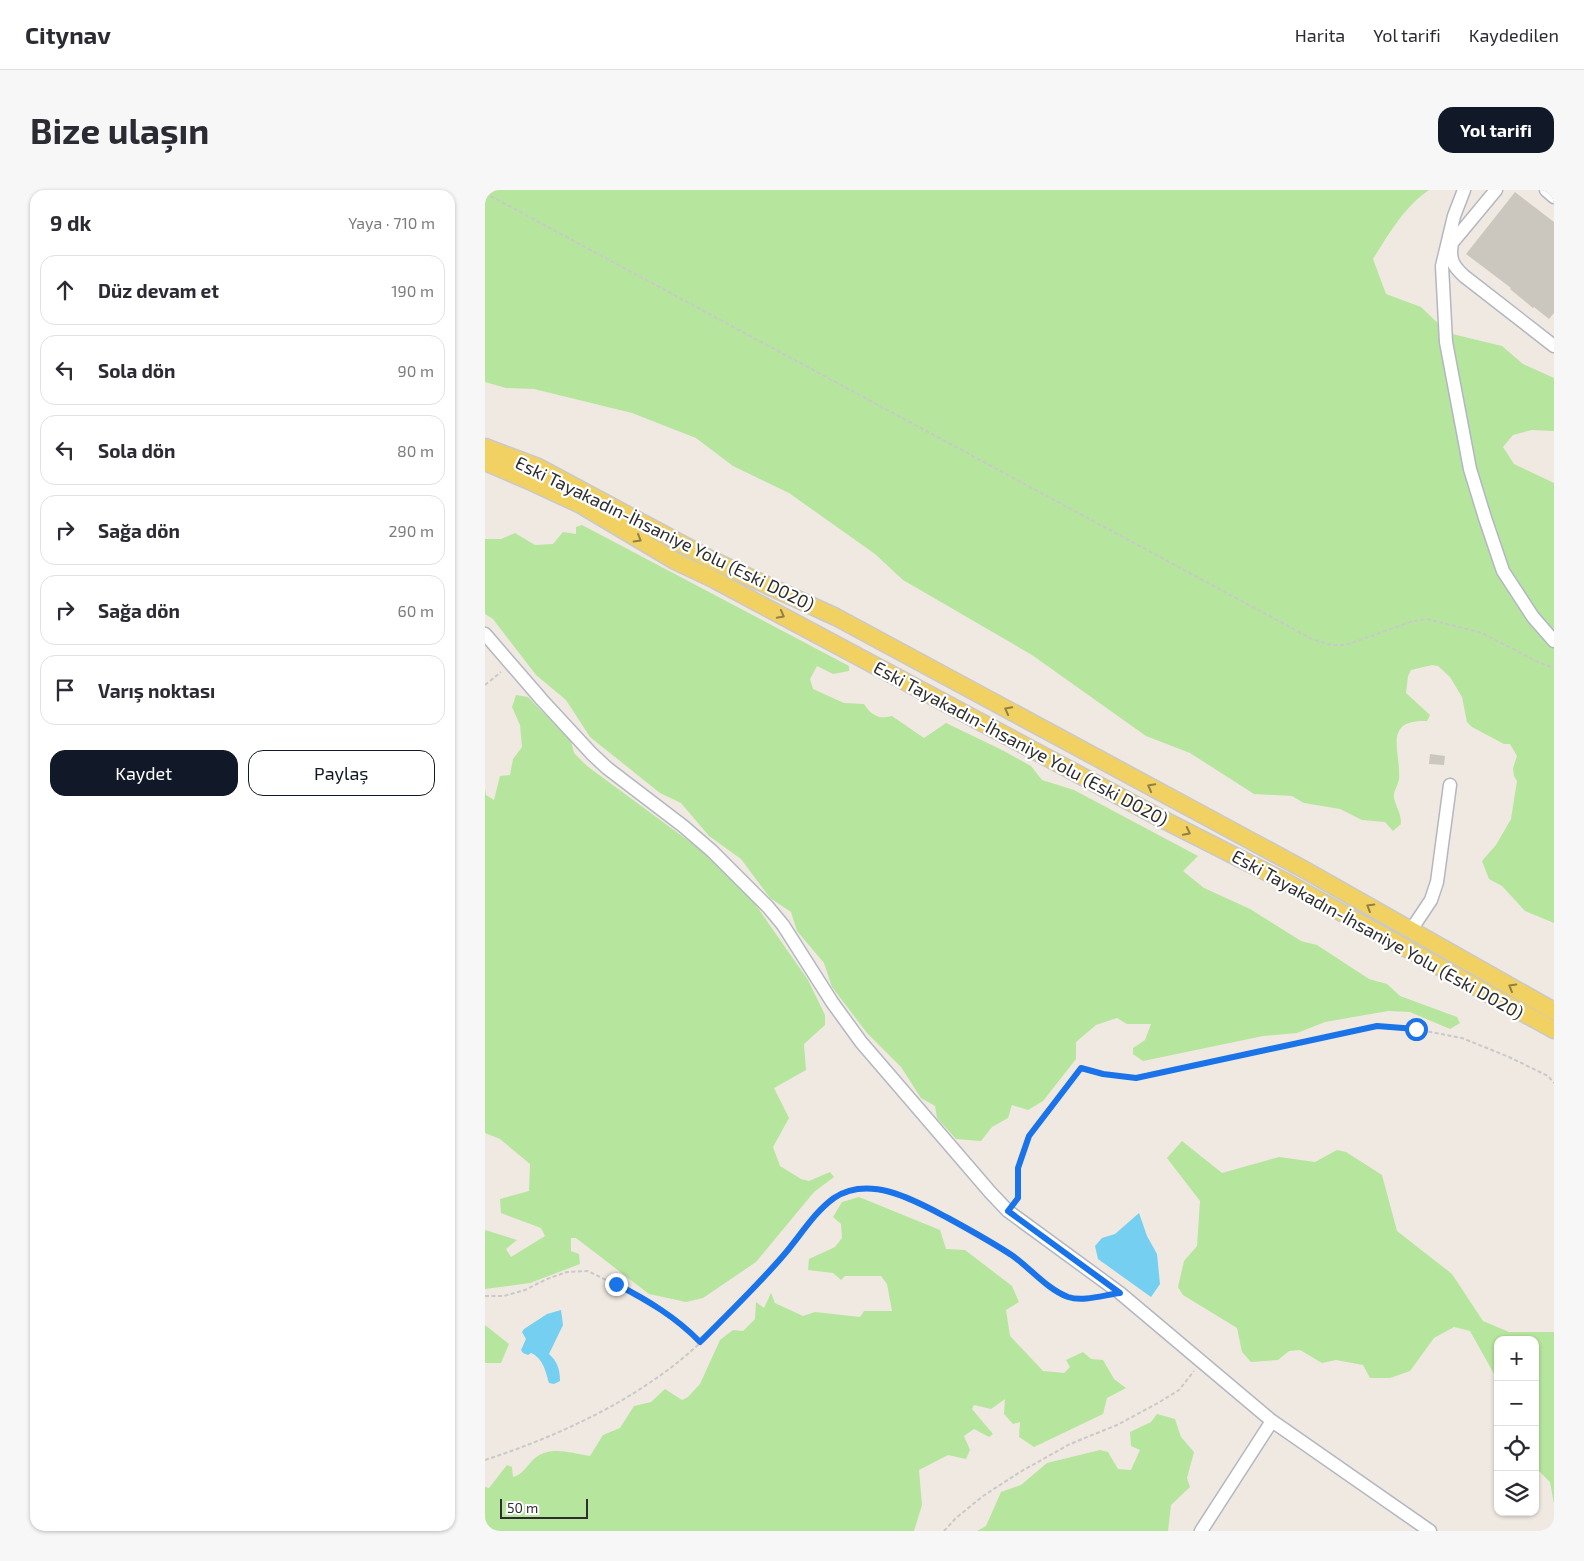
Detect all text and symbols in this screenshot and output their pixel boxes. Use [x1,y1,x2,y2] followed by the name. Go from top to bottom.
[25,20,111,49] text: Citynav
[1295,24,1345,46] text: Harita
[1373,24,1441,46] text: Yol tarifi
[1469,24,1559,46] text: Kaydedilen
[1438,107,1554,153] button: Yol tarifi
[30,109,209,151] text: Bize ulaşın
[50,210,91,235] text: 9 dk
[348,213,435,232] text: Yaya · 710 m
[51,276,79,304] icon: ahead
[98,279,219,302] text: Düz devam et
[391,281,434,300] text: 190 m
[51,356,79,384] icon: left
[98,359,175,382] text: Sola dön
[398,361,434,380] text: 90 m
[51,436,79,464] icon: left
[98,439,175,462] text: Sola dön
[397,441,434,460] text: 80 m
[512,451,818,615] street label: Eski Tayakadın-İhsaniye Yolu (Eski D020)
[51,516,79,544] icon: right
[98,519,180,542] text: Sağa dön
[389,521,434,540] text: 290 m
[633,532,642,542] one-way arrow
[51,596,79,624] icon: right
[98,599,180,622] text: Sağa dön
[398,601,434,620] text: 60 m
[776,609,785,619] one-way arrow
[870,656,1172,830] street label: Eski Tayakadın-İhsaniye Yolu (Eski D020)
[51,676,79,704] icon: arrive
[98,679,215,702] text: Varış noktası
[1004,706,1013,716] one-way arrow
[50,750,238,796] button: Kaydet
[248,750,435,796] button: Paylaş
[1147,783,1156,793] one-way arrow
[1182,826,1191,836] one-way arrow
[1228,844,1528,1024] street label: Eski Tayakadın-İhsaniye Yolu (Eski D020)
[1367,903,1376,913] one-way arrow
[1508,984,1517,994] one-way arrow
[1405,1018,1428,1041] route start
[605,1273,628,1296] route end
[1494,1336,1539,1516] map controls
[1494,1336,1539,1381] button: +
[1494,1381,1539,1426] button: −
[1494,1426,1539,1471] button: locate
[1494,1471,1539,1516] button: layers
[500,1496,587,1519] scale bar
[507,1499,538,1516] text: 50 m

